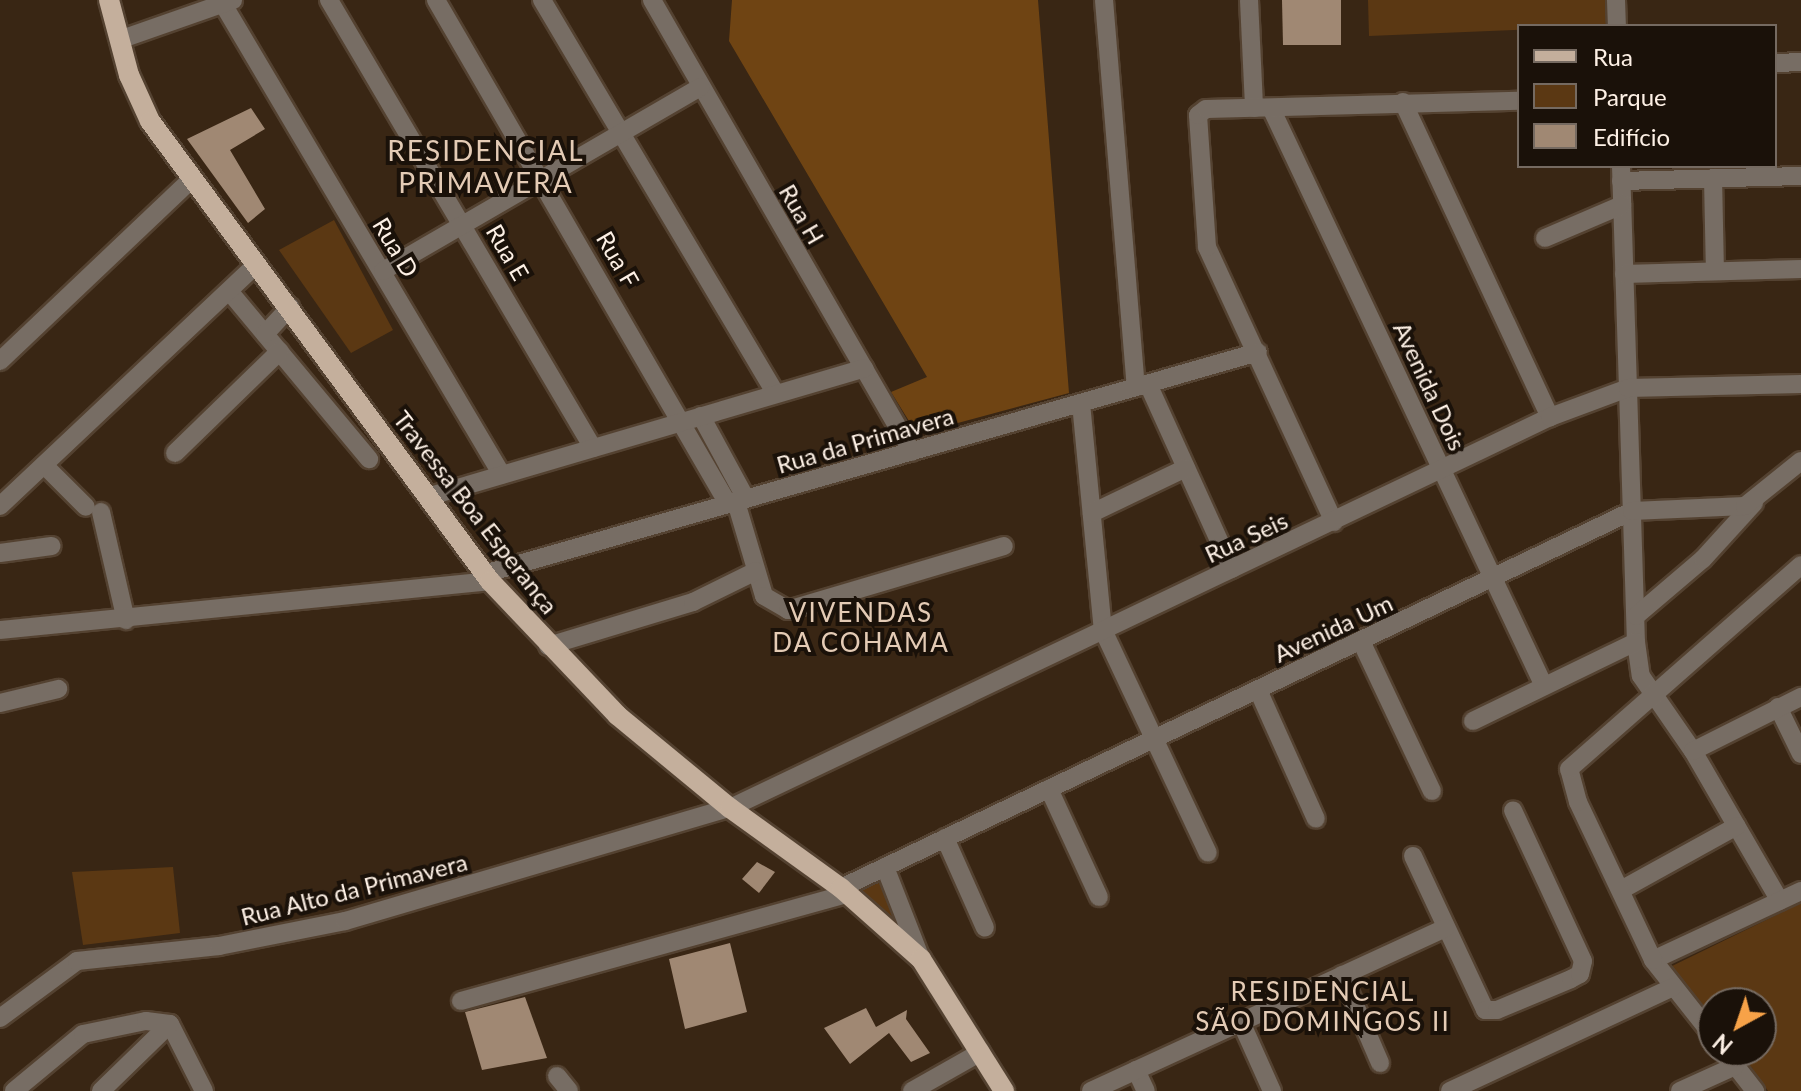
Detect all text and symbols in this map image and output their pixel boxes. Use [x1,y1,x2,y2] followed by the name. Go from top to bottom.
[1517,24,1777,168] legend
[1593,42,1633,71] text: Rua
[1593,82,1667,111] text: Parque
[1593,122,1670,151] text: Edifício
[387,133,585,199] district label: RESIDENCIAL PRIMAVERA
[773,179,831,249] street label: Rua H
[367,212,425,282] street label: Rua D
[481,219,535,285] street label: Rua E
[591,226,645,292] street label: Rua F
[1388,317,1472,455] street label: Avenida Dois
[773,401,957,479] street label: Rua da Primavera
[388,405,564,619] street label: Travessa Boa Esperança
[1200,505,1292,569] street label: Rua Seis
[1269,588,1397,668] street label: Avenida Um
[772,597,950,658] district label: VIVENDAS DA COHAMA
[237,847,471,931] street label: Rua Alto da Primavera
[1195,976,1451,1038] district label: RESIDENCIAL SÃO DOMINGOS II
[1697,987,1777,1067] north arrow
[1707,1028,1738,1060] text: N

